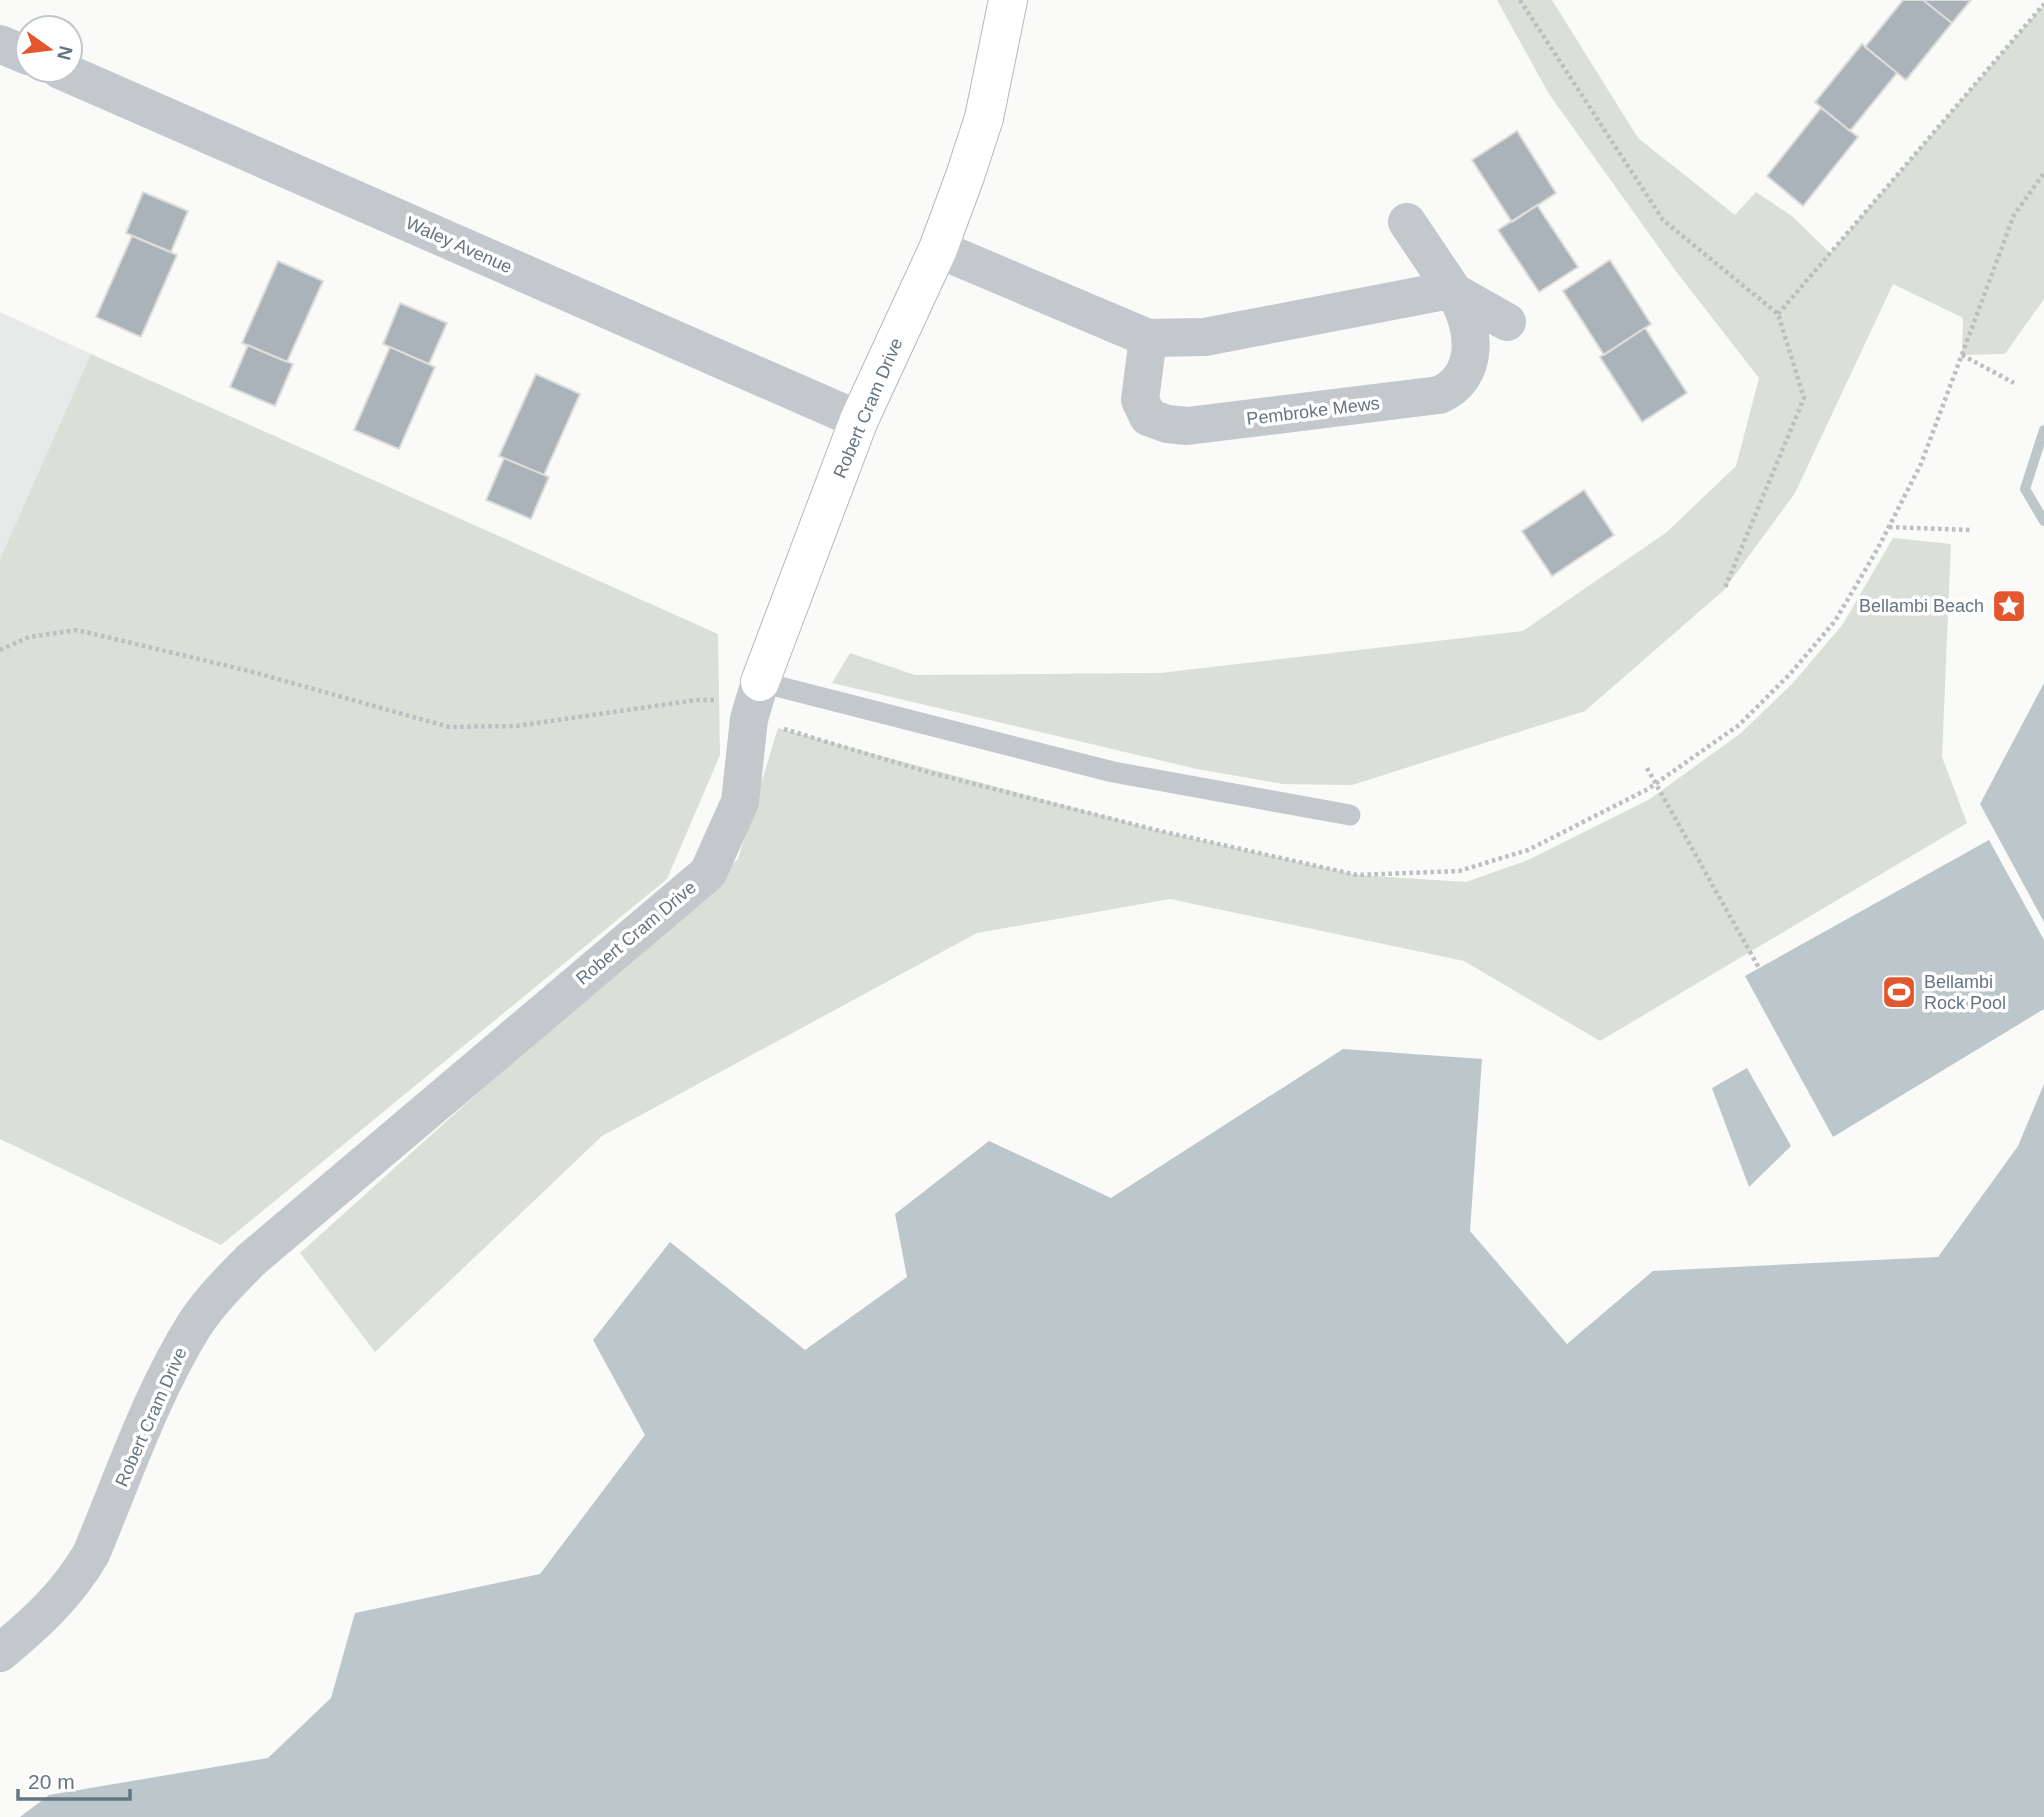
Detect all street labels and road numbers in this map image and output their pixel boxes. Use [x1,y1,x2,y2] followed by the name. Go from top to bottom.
[403,213,515,277] street label: Waley Avenue
[829,335,907,481] street label: Robert Cram Drive
[1245,393,1381,429] street label: Pembroke Mews
[572,877,700,989] street label: Robert Cram Drive
[111,1344,191,1490] street label: Robert Cram Drive

